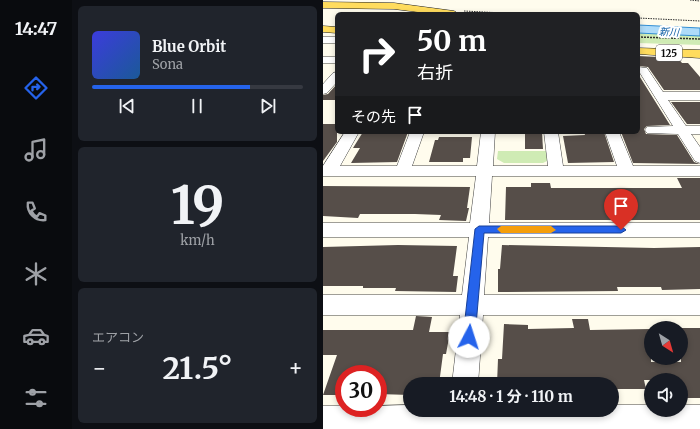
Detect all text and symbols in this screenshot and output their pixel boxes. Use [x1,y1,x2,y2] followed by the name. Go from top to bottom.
[15,17,57,40] text: 14:47
[417,23,486,59] text: 50 m
[659,25,680,39] water label: 新川
[351,28,403,80] icon: right
[152,37,226,56] text: Blue Orbit
[656,45,682,61] road number: 125
[152,56,183,73] text: Sona
[417,61,453,84] text: 右折
[22,74,50,102] icon: directions
[116,95,138,117] icon: previous
[186,95,208,117] icon: pause
[257,95,279,117] icon: next
[404,104,426,126] icon: arrive
[351,107,396,126] text: その先
[22,136,50,164] icon: music
[171,173,224,238] text: 19
[604,189,638,230] pin
[610,195,632,217] icon: arrive
[22,198,50,226] icon: phone
[180,232,215,249] text: km/h
[22,260,50,288] icon: climate
[448,316,490,358] position arrow
[644,321,688,365] north arrow
[644,321,688,417] map controls
[22,322,50,350] icon: car
[92,329,144,346] text: エアコン
[163,349,232,387] text: 21.5°
[92,354,107,382] text: −
[288,354,303,382] text: +
[335,365,387,417] speed limit sign: 30
[644,373,688,417] button: sound
[22,384,50,412] icon: filters
[449,387,573,406] text: 14:48 · 1 分 · 110 m

